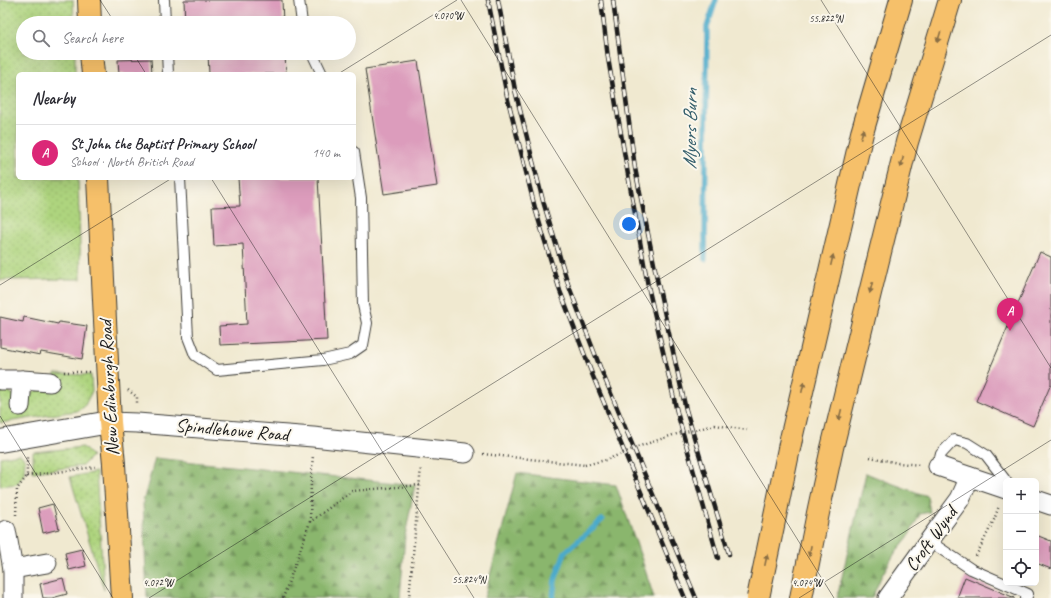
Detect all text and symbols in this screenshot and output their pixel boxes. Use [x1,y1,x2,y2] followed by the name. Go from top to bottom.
[433,9,465,22] text: 4.070°W
[809,12,845,25] text: 55.822°N
[16,16,356,60] search box
[30,27,52,49] icon: search
[62,29,123,48] text: Search here
[936,32,942,44] one-way arrow
[677,87,703,169] water label: Myers Burn
[32,88,75,109] text: Nearby
[859,127,865,139] one-way arrow
[70,135,254,154] text: St John the Baptist Primary School
[42,145,48,161] text: A
[312,145,340,161] text: 140 m
[70,154,194,170] text: School · North British Road
[899,156,905,168] one-way arrow
[619,214,639,234] your location
[830,254,836,266] one-way arrow
[868,282,874,295] one-way arrow
[997,298,1023,331] pin: A
[93,316,125,456] street label: New Edinburgh Road
[800,381,806,393] one-way arrow
[837,408,843,421] one-way arrow
[175,413,293,447] street label: Spindlehowe Road
[1003,478,1039,586] map controls
[1003,478,1039,514] button: +
[899,499,965,576] street label: Croft Wynd
[1003,514,1039,550] button: −
[807,545,813,557] one-way arrow
[1003,550,1039,586] button: locate
[763,554,769,566] one-way arrow
[452,573,488,586] text: 55.824°N
[143,576,175,589] text: 4.072°W
[792,576,824,589] text: 4.074°W

